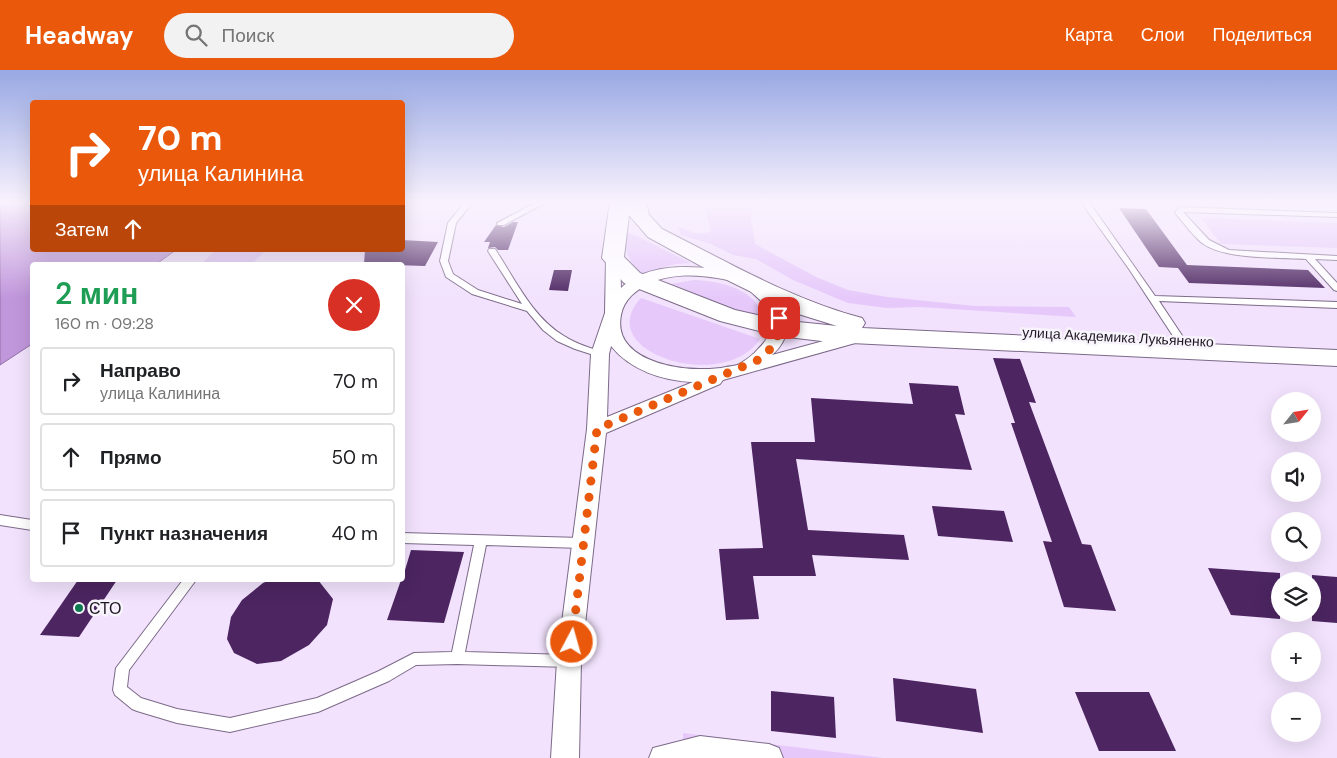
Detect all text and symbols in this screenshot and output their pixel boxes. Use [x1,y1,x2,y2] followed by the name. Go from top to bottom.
[164,13,514,58] search box
[25,20,134,51] text: Headway
[182,21,210,49] icon: search
[222,23,274,48] text: Поиск
[1065,23,1113,47] text: Карта
[1141,23,1185,47] text: Слои
[1213,23,1312,47] text: Поделиться
[138,115,222,161] text: 70 m
[55,120,120,185] icon: right
[138,159,303,188] text: улица Калинина
[119,215,147,243] icon: ahead
[55,217,109,242] text: Затем
[55,274,138,313] text: 2 мин
[328,279,380,331] button: close
[758,297,800,339] pin
[765,304,793,332] icon: arrive
[55,313,154,334] text: 160 m · 09:28
[1022,323,1214,351] street label: улица Академика Лукьяненко
[100,358,181,383] text: Направо
[57,367,85,395] icon: right
[333,369,378,394] text: 70 m
[100,383,220,404] text: улица Калинина
[1271,392,1321,442] north arrow
[1271,392,1321,742] map controls
[57,443,85,471] icon: ahead
[100,445,162,470] text: Прямо
[331,445,378,470] text: 50 m
[1271,452,1321,502] button: sound
[1271,512,1321,562] button: search
[57,519,85,547] icon: arrive
[100,521,268,546] text: Пункт назначения
[331,521,378,546] text: 40 m
[1271,572,1321,622] button: layers
[89,598,122,619] place label: СТО
[73,602,85,614] marker: СТО
[545,615,597,667] position arrow
[1271,632,1321,682] button: +
[1271,692,1321,742] button: −

